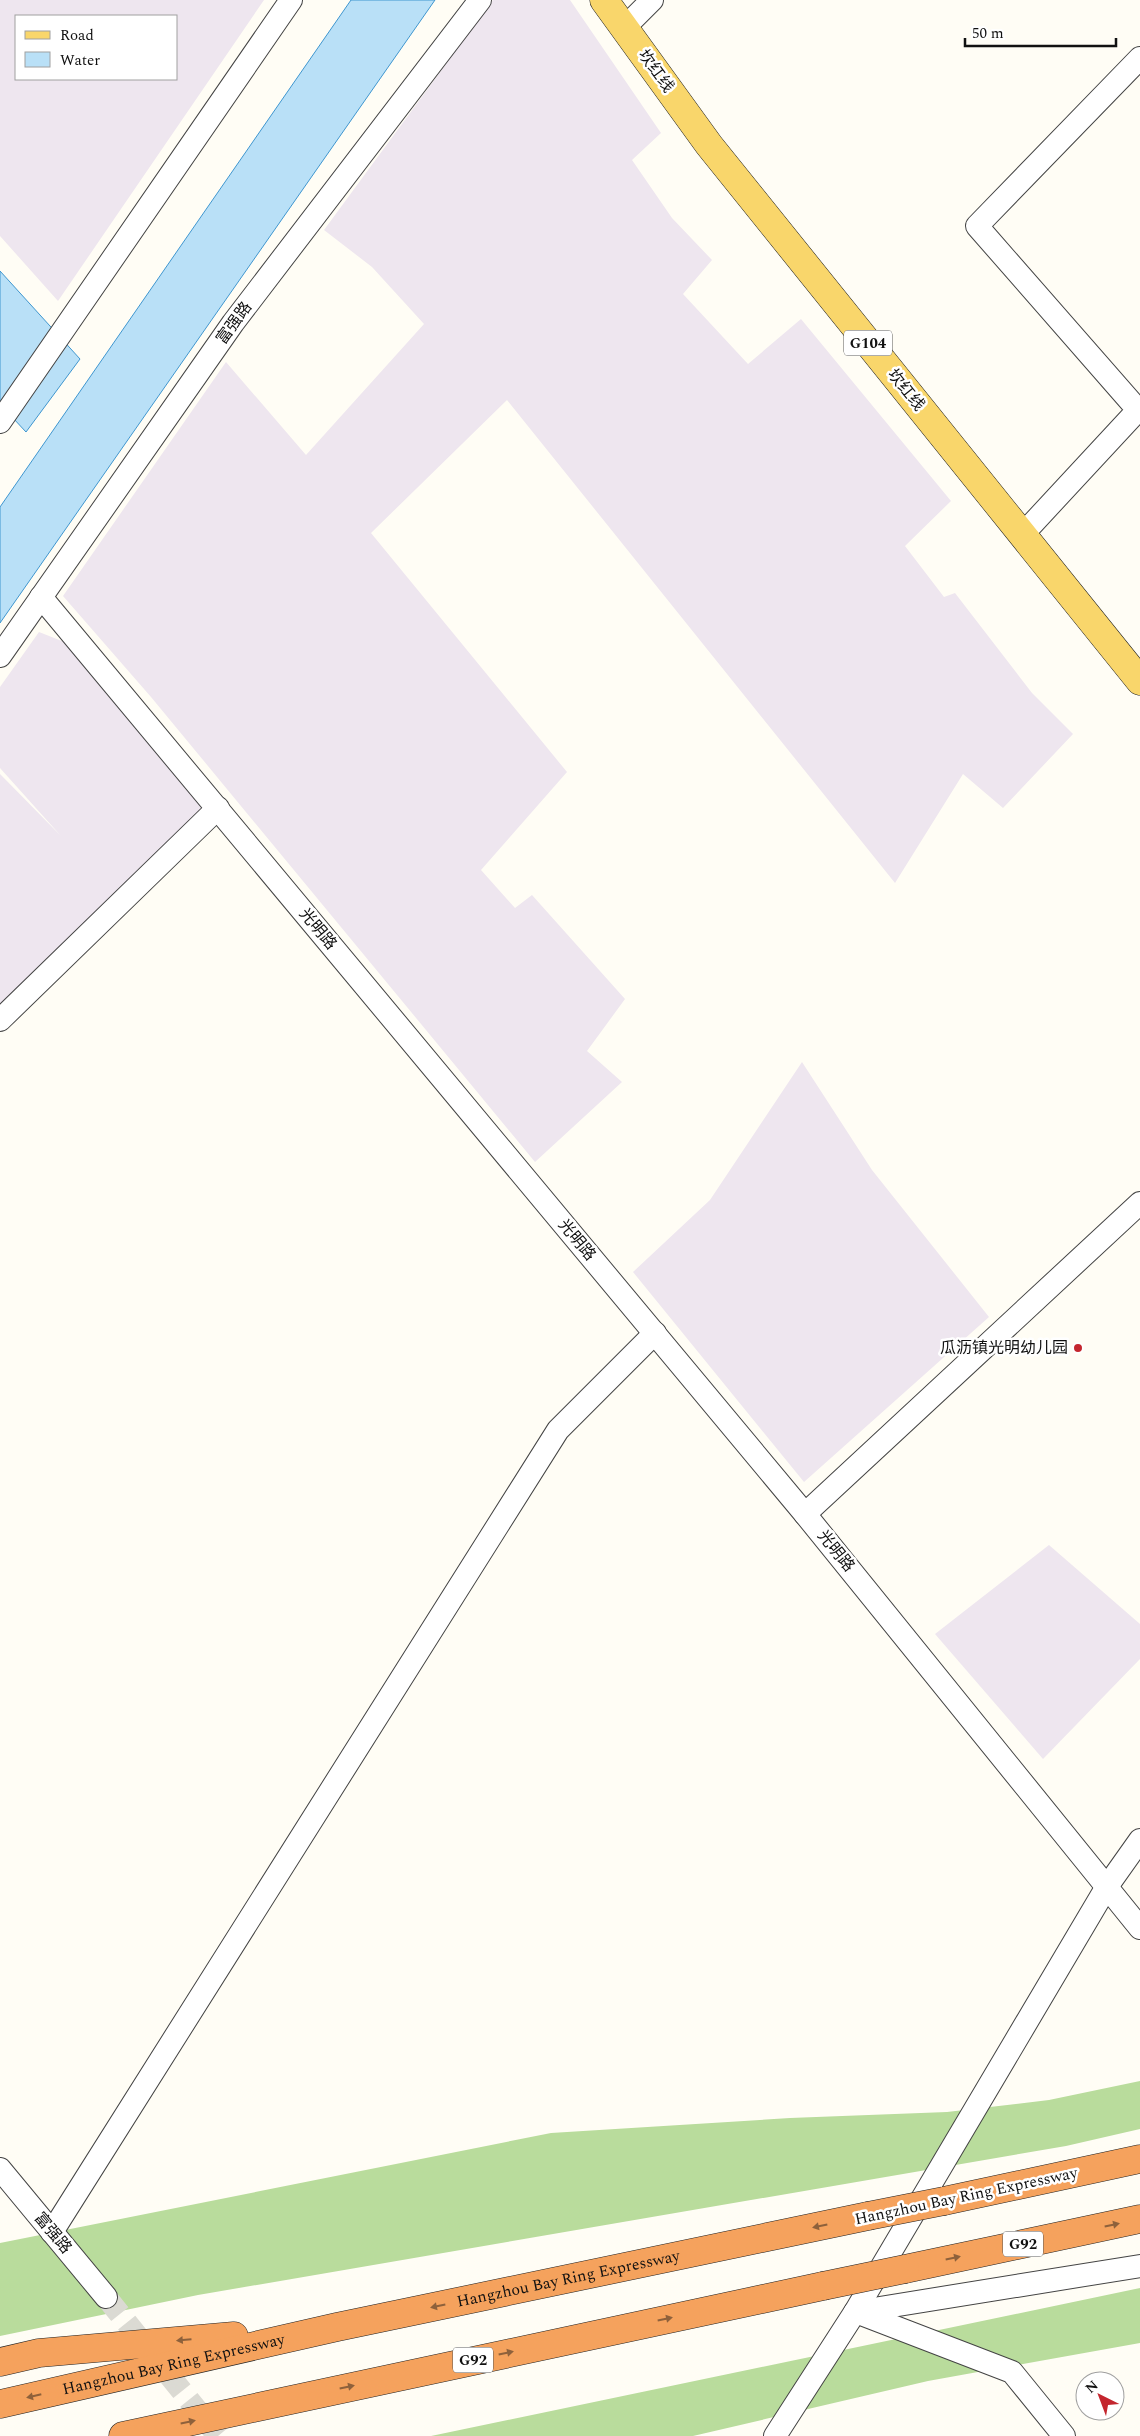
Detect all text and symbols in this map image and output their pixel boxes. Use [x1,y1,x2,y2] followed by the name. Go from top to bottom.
[15,15,178,80] legend
[965,15,1116,47] scale bar
[972,22,1004,45] text: 50 m
[60,24,94,47] text: Road
[632,45,680,97] street label: 坎红线
[60,49,100,72] text: Water
[210,297,258,349] street label: 富强路
[844,330,892,356] road number: G104
[882,364,930,416] street label: 坎红线
[293,903,343,955] street label: 光明路
[552,1214,602,1266] street label: 光明路
[940,1336,1068,1360] place label: 瓜沥镇光明幼儿园
[1072,1342,1084,1354] marker: 瓜沥镇光明幼儿园
[812,1525,860,1577] street label: 光明路
[852,2160,1081,2231] street label: Hangzhou Bay Ring Expressway
[28,2207,78,2259] street label: 富强路
[1104,2221,1120,2229] one-way arrow
[812,2223,828,2231] one-way arrow
[1003,2232,1043,2256] road number: G92
[455,2243,683,2314] street label: Hangzhou Bay Ring Expressway
[945,2254,961,2262] one-way arrow
[430,2302,446,2310] one-way arrow
[657,2315,673,2323] one-way arrow
[60,2327,288,2401] street label: Hangzhou Bay Ring Expressway
[176,2336,192,2344] one-way arrow
[453,2348,493,2372] road number: G92
[498,2349,513,2357] one-way arrow
[1075,2371,1125,2421] north arrow
[1080,2375,1103,2398] text: N
[339,2383,354,2391] one-way arrow
[26,2392,41,2400] one-way arrow
[180,2418,195,2426] one-way arrow

